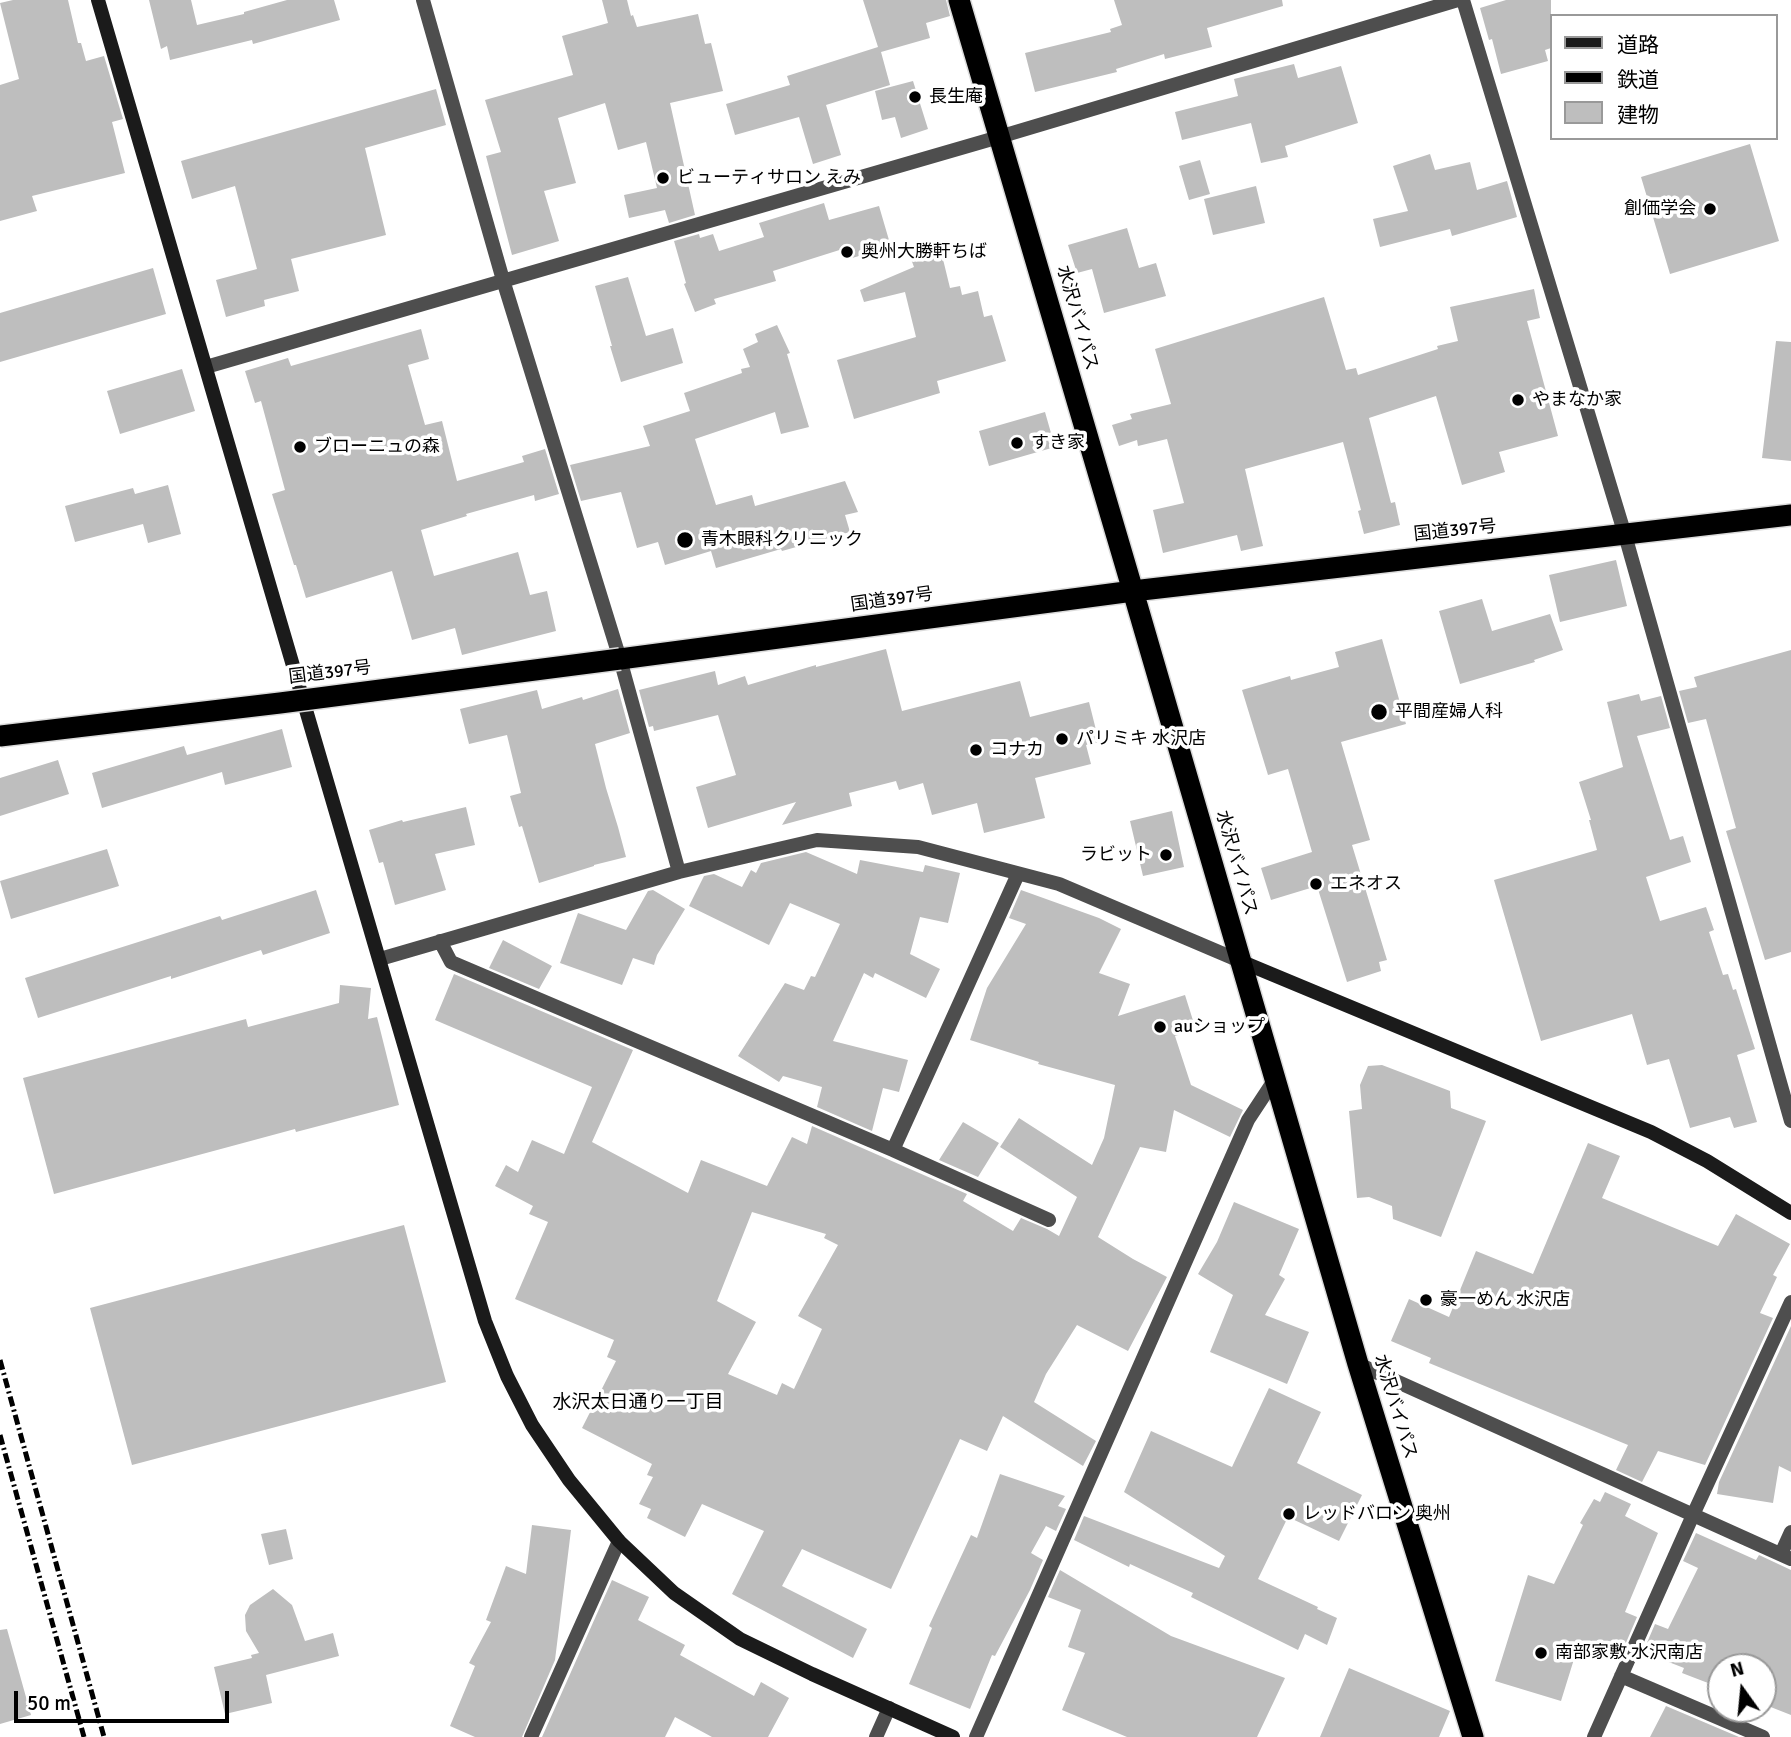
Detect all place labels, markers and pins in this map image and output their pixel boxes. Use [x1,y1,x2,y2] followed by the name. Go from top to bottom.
[929,86,983,108] place label: 長生庵
[907,89,923,105] marker: 長生庵
[677,167,861,189] place label: ビューティサロン えみ
[655,170,671,186] marker: ビューティサロン えみ
[1624,198,1696,220] place label: 創価学会
[1702,201,1718,217] marker: 創価学会
[861,241,987,263] place label: 奥州大勝軒ちば
[839,244,855,260] marker: 奥州大勝軒ちば
[1532,389,1622,411] place label: やまなか家
[1510,392,1526,408] marker: やまなか家
[1031,432,1085,454] place label: すき家
[1009,435,1025,451] marker: すき家
[314,436,440,458] place label: ブローニュの森
[292,439,308,455] marker: ブローニュの森
[701,529,863,551] place label: 青木眼科クリニック
[675,530,695,550] marker: 青木眼科クリニック
[1395,701,1503,723] place label: 平間産婦人科
[1369,702,1389,722] marker: 平間産婦人科
[1076,728,1206,750] place label: パリミキ 水沢店
[1054,731,1070,747] marker: パリミキ 水沢店
[990,739,1044,761] place label: コナカ
[968,742,984,758] marker: コナカ
[1080,844,1152,866] place label: ラビット
[1158,847,1174,863] marker: ラビット
[1330,873,1402,895] place label: エネオス
[1308,876,1324,892] marker: エネオス
[1174,1016,1265,1038] place label: auショップ
[1152,1019,1168,1035] marker: auショップ
[1440,1289,1570,1311] place label: 豪一めん 水沢店
[1418,1292,1434,1308] marker: 豪一めん 水沢店
[1303,1503,1451,1525] place label: レッドバロン 奥州
[1281,1506,1297,1522] marker: レッドバロン 奥州
[1555,1642,1703,1664] place label: 南部家敷 水沢南店
[1533,1645,1549,1661] marker: 南部家敷 水沢南店

